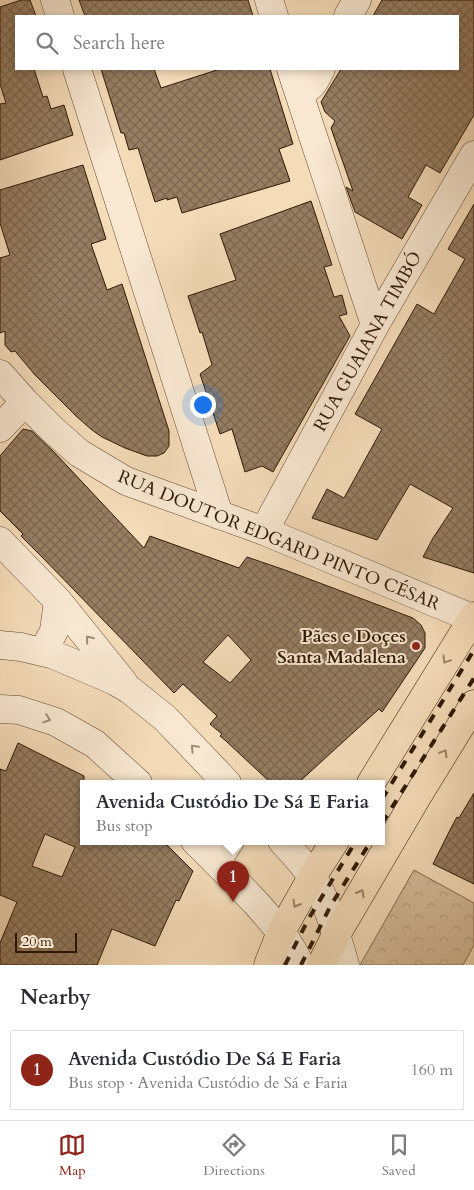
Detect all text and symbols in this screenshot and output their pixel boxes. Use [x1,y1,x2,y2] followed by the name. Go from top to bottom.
[15,15,459,70] search box
[33,29,61,57] icon: search
[73,30,165,56] text: Search here
[308,247,428,436] street label: RUA GUAIANA TIMBÓ
[190,392,216,418] your location
[114,464,444,617] street label: RUA DOUTOR EDGARD PINTO CÉSAR
[277,624,406,670] place label: Pães e Doçes Santa Madalena
[85,635,94,644] one-way arrow
[410,640,422,652] marker: Pães e Doçes Santa Madalena
[443,654,453,663] one-way arrow
[42,714,51,724] one-way arrow
[191,745,200,754] one-way arrow
[438,749,447,758] one-way arrow
[80,780,385,845] popup
[96,789,369,815] text: Avenida Custódio De Sá E Faria
[96,815,153,837] text: Bus stop
[217,861,249,902] pin: 1
[355,889,365,898] one-way arrow
[292,899,302,908] one-way arrow
[15,930,78,953] scale bar
[22,932,52,951] text: 20 m
[20,983,91,1012] text: Nearby
[68,1046,341,1072] text: Avenida Custódio De Sá E Faria
[33,1059,41,1081] text: 1
[411,1059,453,1081] text: 160 m
[68,1072,348,1094] text: Bus stop · Avenida Custódio de Sá e Faria
[58,1131,86,1180] tab: Map
[203,1131,265,1180] tab: Directions
[382,1131,416,1180] tab: Saved

